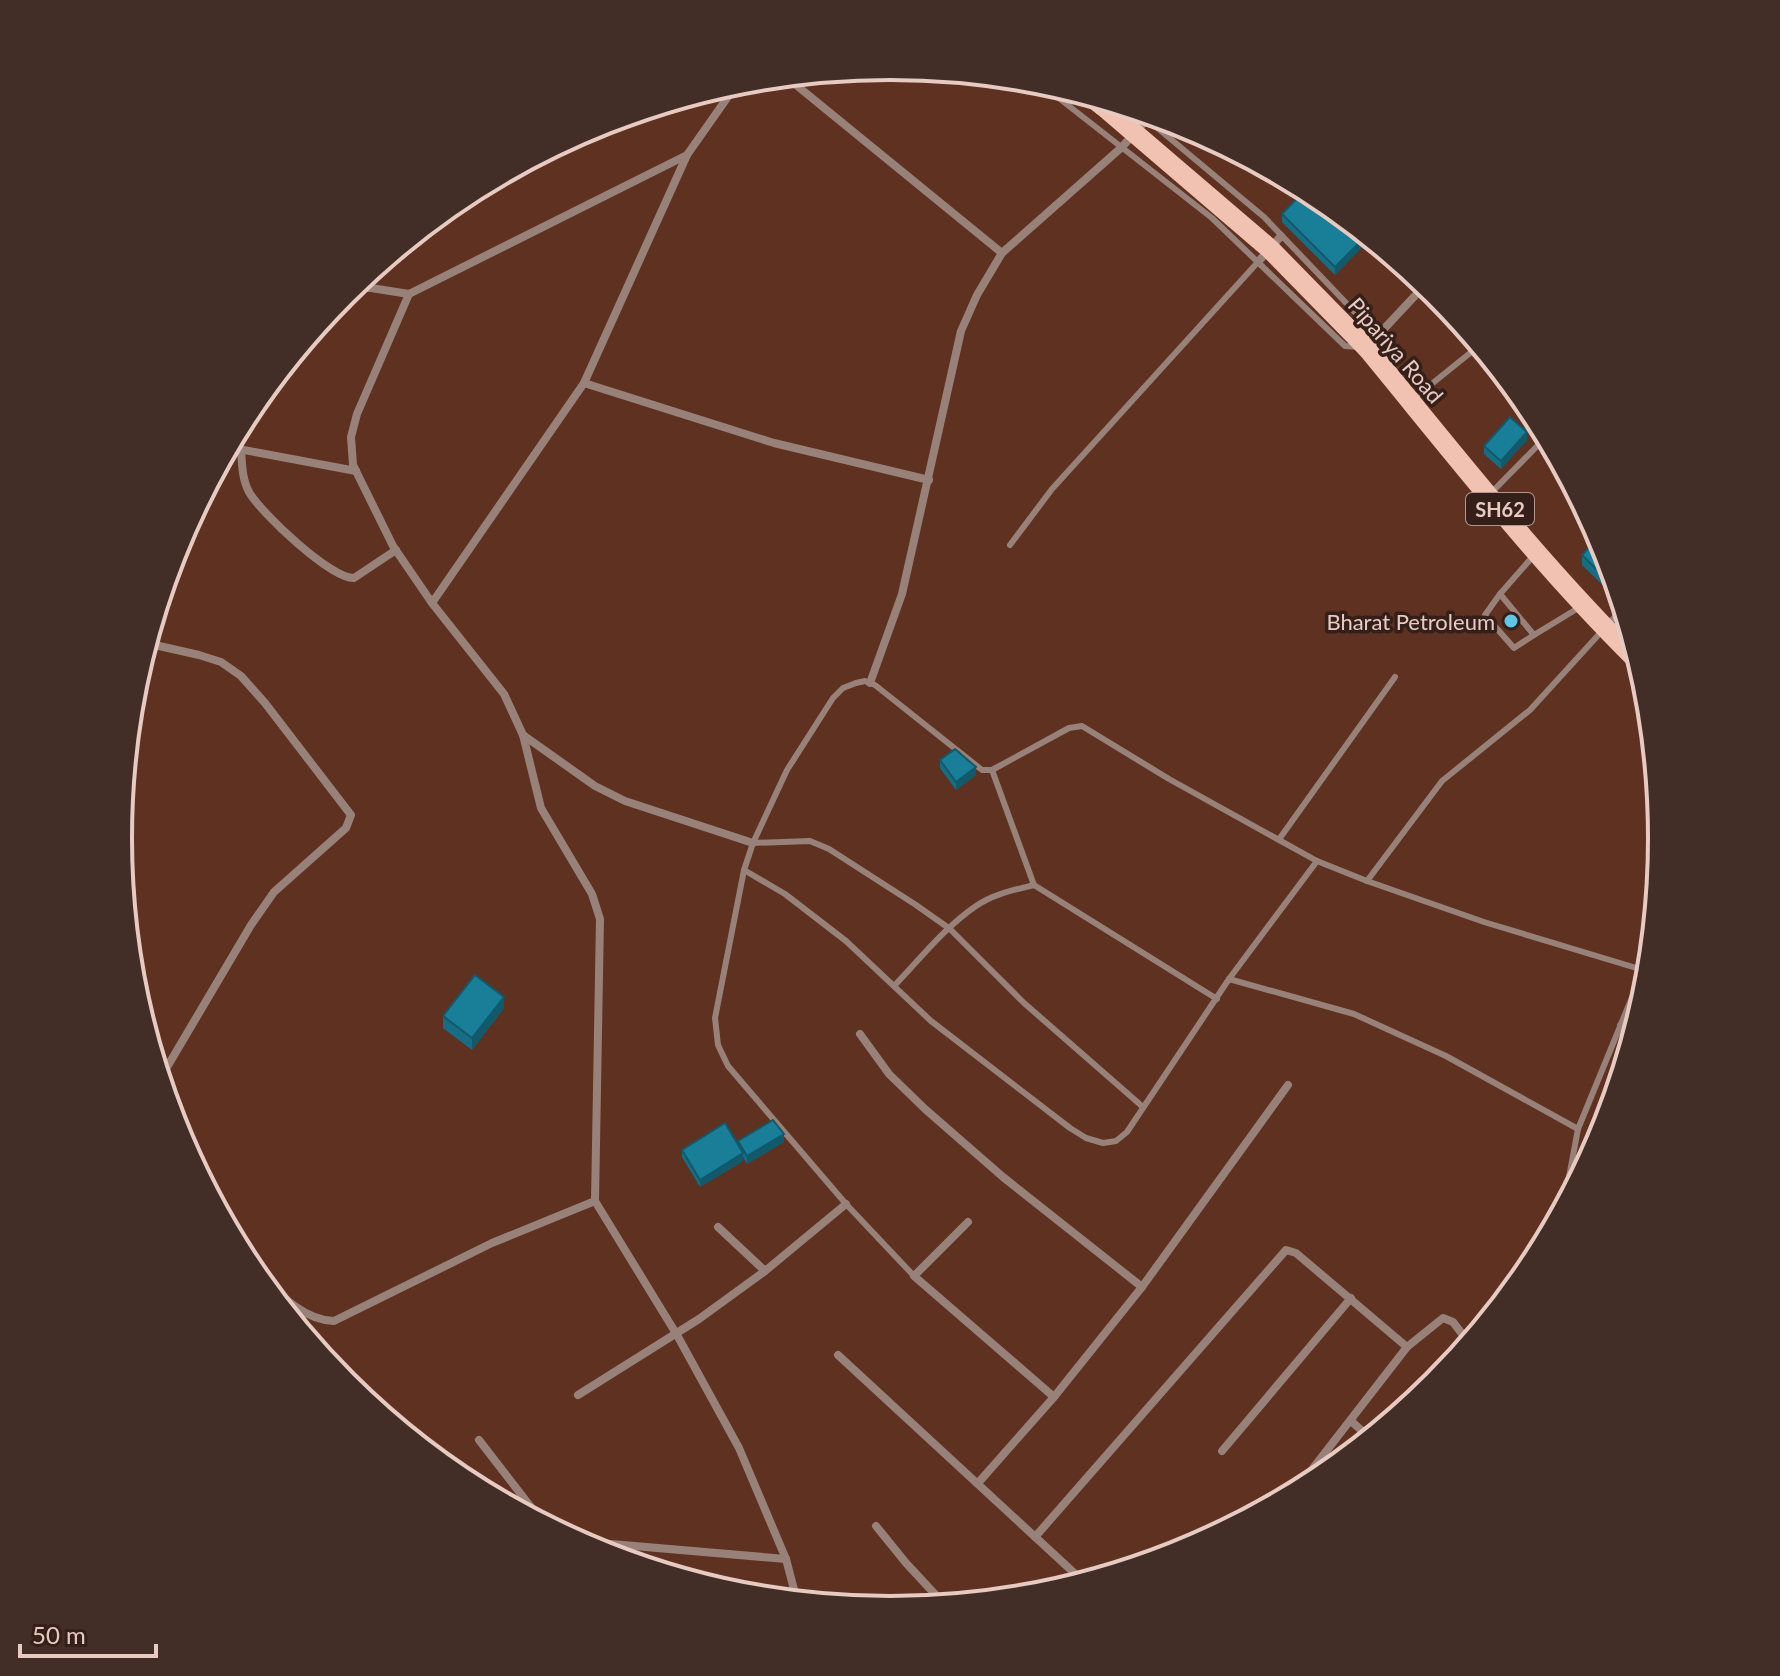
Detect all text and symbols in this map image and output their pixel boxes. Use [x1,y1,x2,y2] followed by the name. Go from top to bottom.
[1343,292,1449,408] street label: Pipariya Road
[1466,493,1534,525] road number: SH62
[1326,608,1495,635] place label: Bharat Petroleum
[1502,612,1520,630] marker: Bharat Petroleum
[20,1608,156,1658] scale bar
[32,1620,86,1649] text: 50 m

